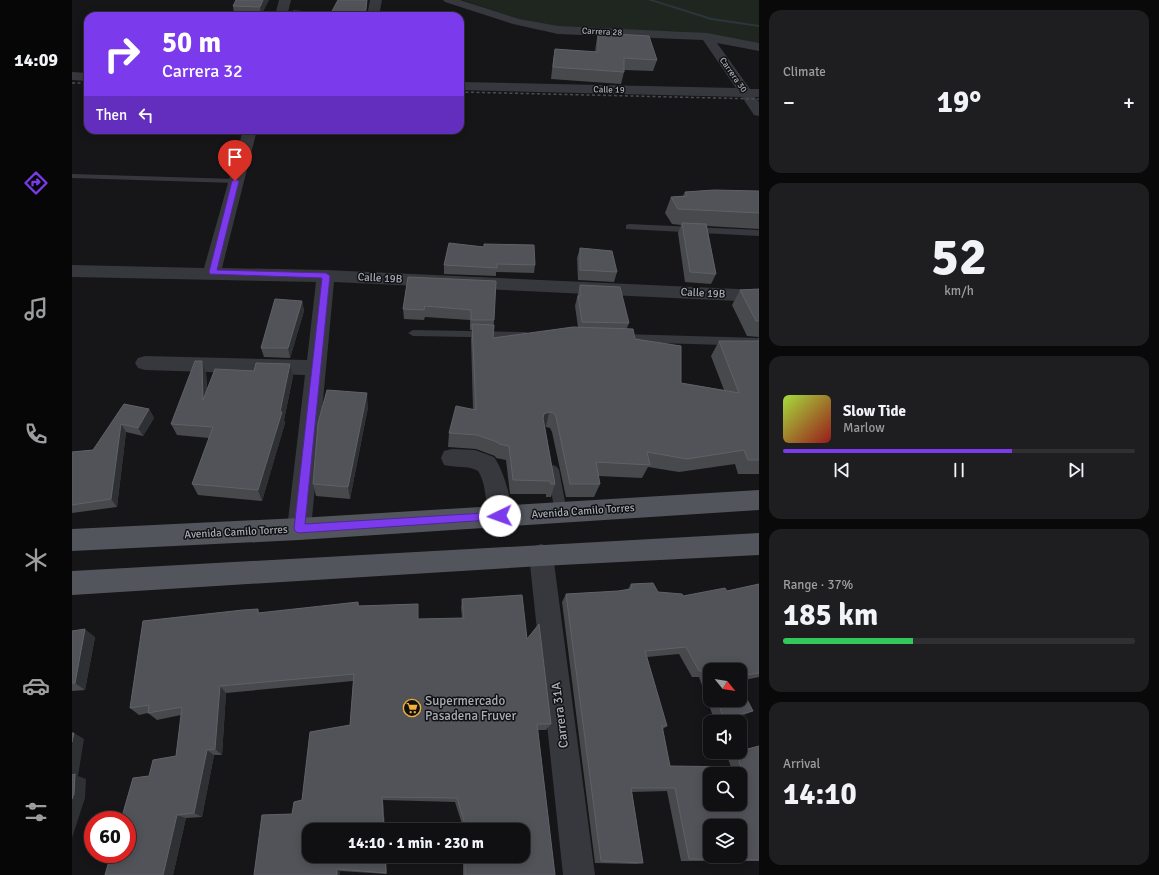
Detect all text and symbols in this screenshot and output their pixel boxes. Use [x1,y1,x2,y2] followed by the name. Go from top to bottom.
[582,25,623,39] street label: Carrera 28
[162,26,221,60] text: 50 m
[96,28,148,80] icon: right
[14,49,58,71] text: 14:09
[717,55,749,95] street label: Carrera 30
[162,60,243,82] text: Carrera 32
[783,64,826,80] text: Climate
[593,84,625,96] street label: Calle 19
[937,84,981,121] text: 19°
[783,89,795,116] text: −
[1123,89,1135,116] text: +
[135,104,157,126] icon: left
[96,106,127,124] text: Then
[218,140,252,181] pin
[224,146,246,168] icon: arrive
[22,169,50,197] icon: directions
[931,225,987,289] text: 52
[357,270,403,286] street label: Calle 19B
[944,283,974,299] text: km/h
[680,285,726,301] street label: Calle 19B
[22,295,50,323] icon: music
[843,402,906,420] text: Slow Tide
[22,420,50,448] icon: phone
[843,420,885,436] text: Marlow
[831,459,853,481] icon: previous
[948,459,970,481] icon: pause
[1065,459,1087,481] icon: next
[479,495,521,537] position arrow
[531,501,635,521] street label: Avenida Camilo Torres
[184,523,288,541] street label: Avenida Camilo Torres
[22,546,50,574] icon: climate
[783,577,853,593] text: Range · 37%
[783,597,878,634] text: 185 km
[703,663,747,707] north arrow
[703,663,747,863] map controls
[22,672,50,700] icon: car
[548,681,572,749] street label: Carrera 31A
[425,693,516,724] place label: Supermercado Pasadena Fruver
[402,698,422,718] supermarket icon: Supermercado Pasadena Fruver
[703,715,747,759] button: sound
[783,756,820,772] text: Arrival
[703,767,747,811] button: search
[783,776,857,813] text: 14:10
[22,798,50,826] icon: filters
[84,811,136,863] speed limit sign: 60
[703,819,747,863] button: layers
[348,834,484,852] text: 14:10 · 1 min · 230 m

